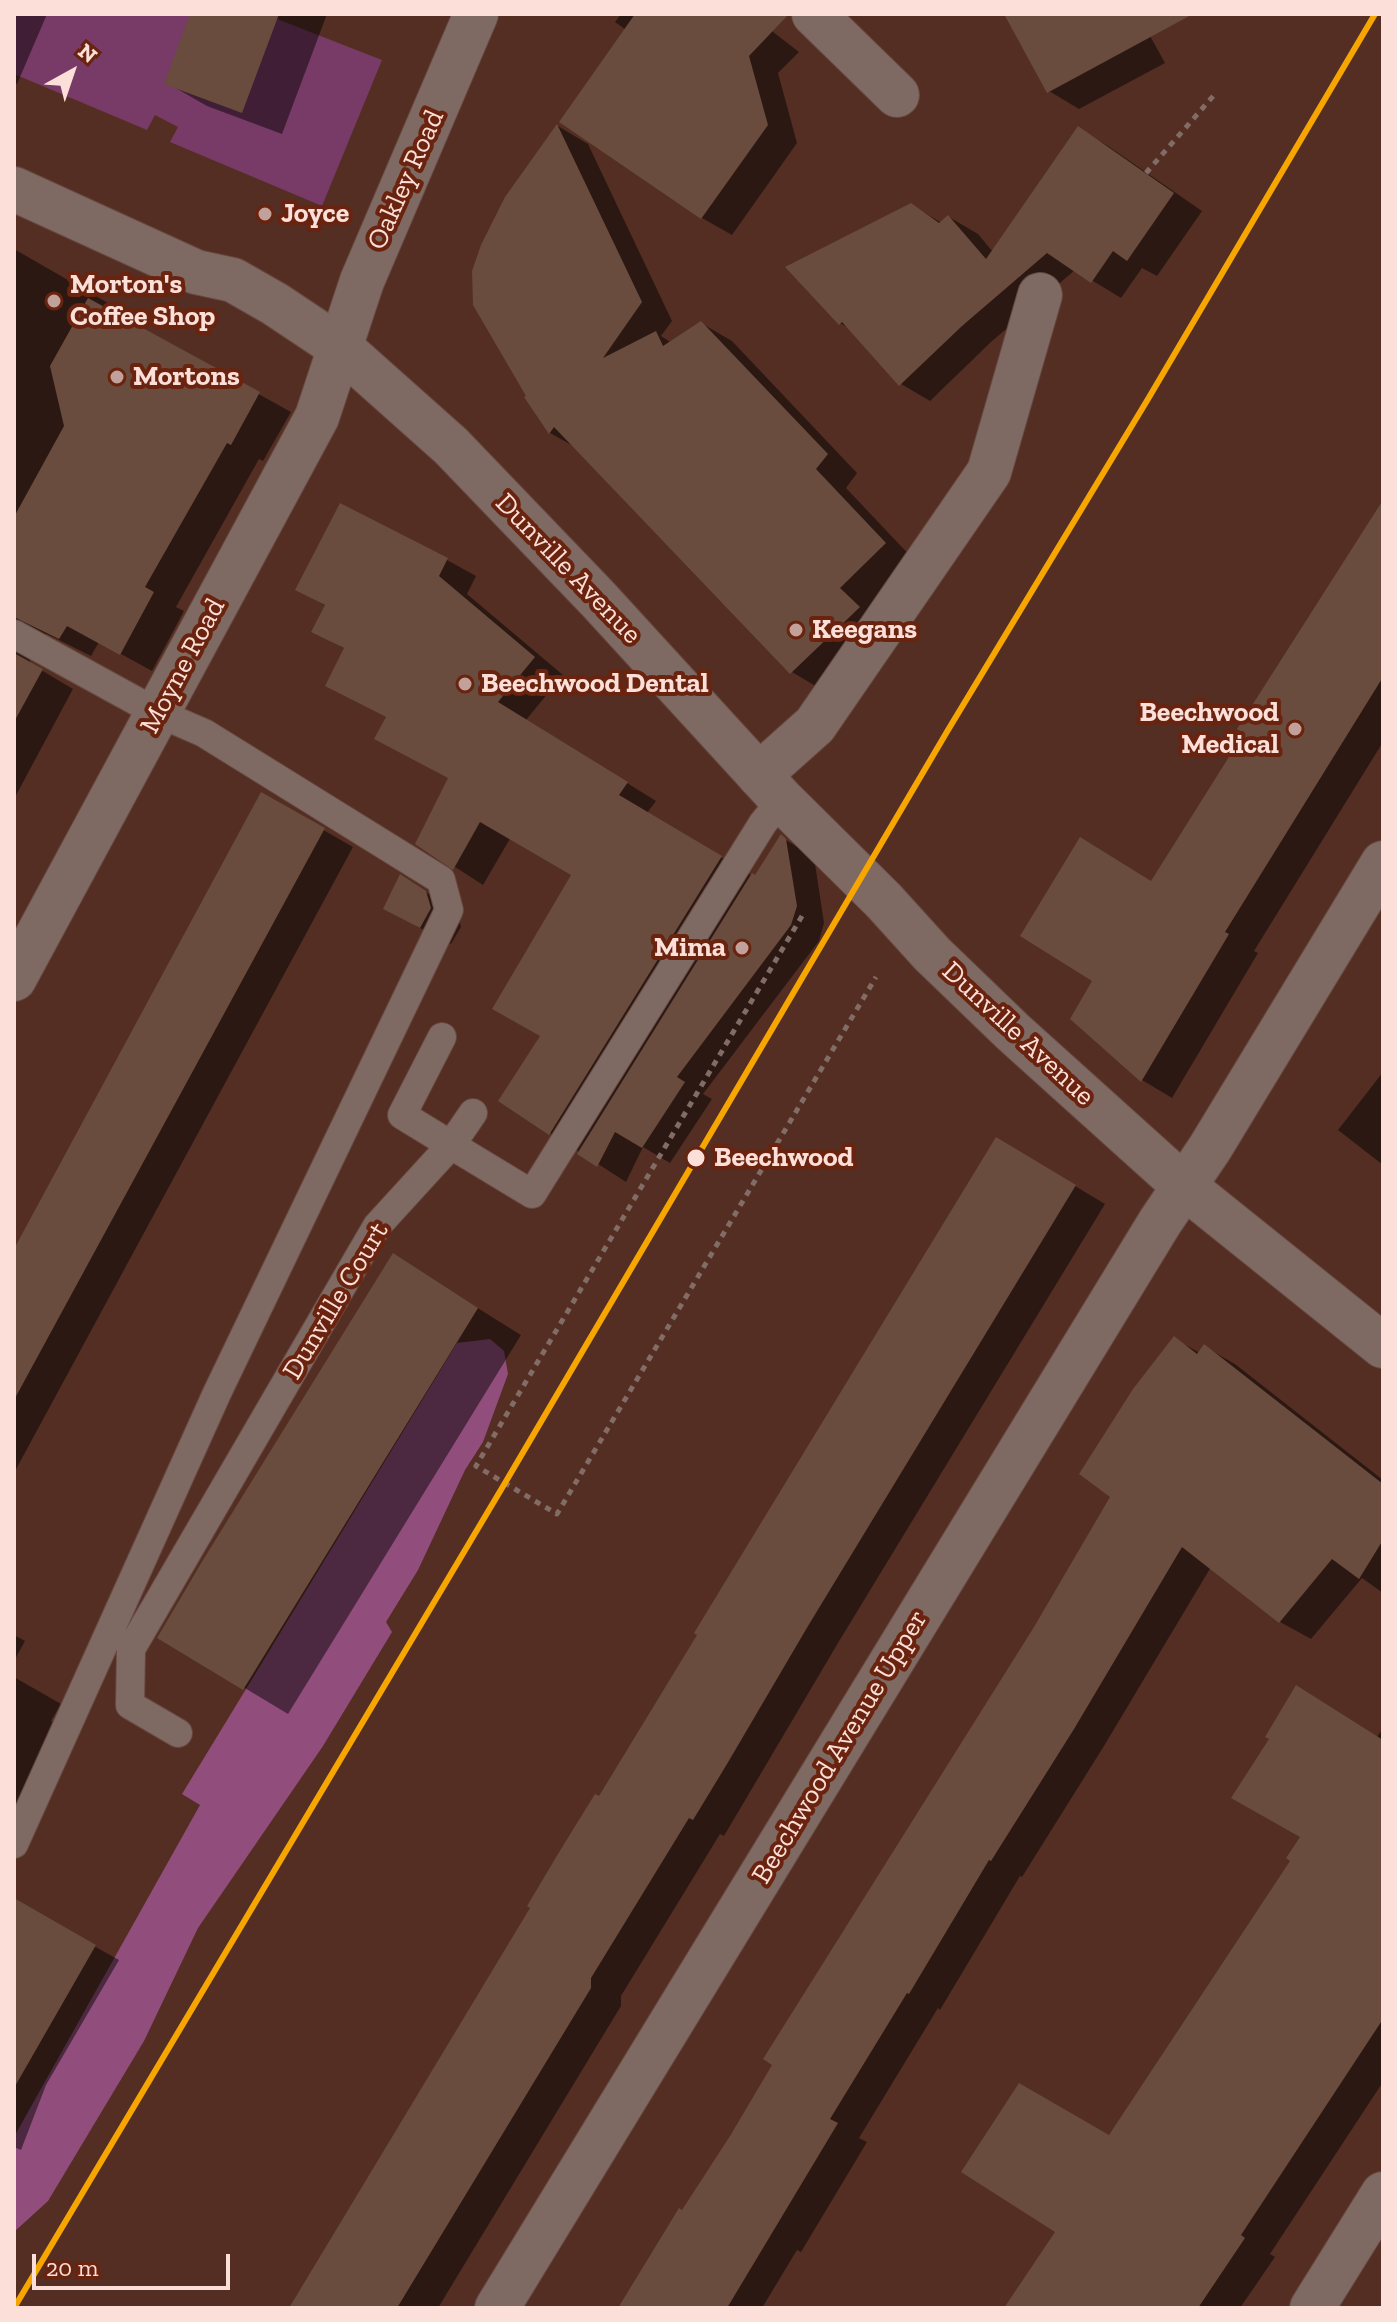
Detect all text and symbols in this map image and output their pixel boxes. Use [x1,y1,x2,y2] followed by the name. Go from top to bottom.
[32,32,112,112] north arrow
[73,38,103,69] text: N
[360,105,452,255] street label: Oakley Road
[281,197,349,231] place label: Joyce
[256,205,274,223] marker: Joyce
[70,268,215,334] place label: Morton's Coffee Shop
[45,292,63,310] marker: Morton's Coffee Shop
[133,360,240,394] place label: Mortons
[108,368,126,386] marker: Mortons
[488,487,648,651] street label: Dunville Avenue
[133,593,233,739] street label: Moyne Road
[812,613,917,647] place label: Keegans
[787,621,805,639] marker: Keegans
[481,667,709,701] place label: Beechwood Dental
[456,675,474,693] marker: Beechwood Dental
[1139,696,1279,762] place label: Beechwood Medical
[1286,720,1304,738] marker: Beechwood Medical
[654,931,726,965] place label: Mima
[733,939,751,957] marker: Mima
[935,955,1101,1113] street label: Dunville Avenue
[714,1141,854,1175] place label: Beechwood
[685,1147,707,1169] marker: Beechwood
[276,1216,396,1386] street label: Dunville Court
[745,1604,935,1890] street label: Beechwood Avenue Upper
[36,2238,234,2288] scale bar
[46,2253,98,2282] text: 20 m

